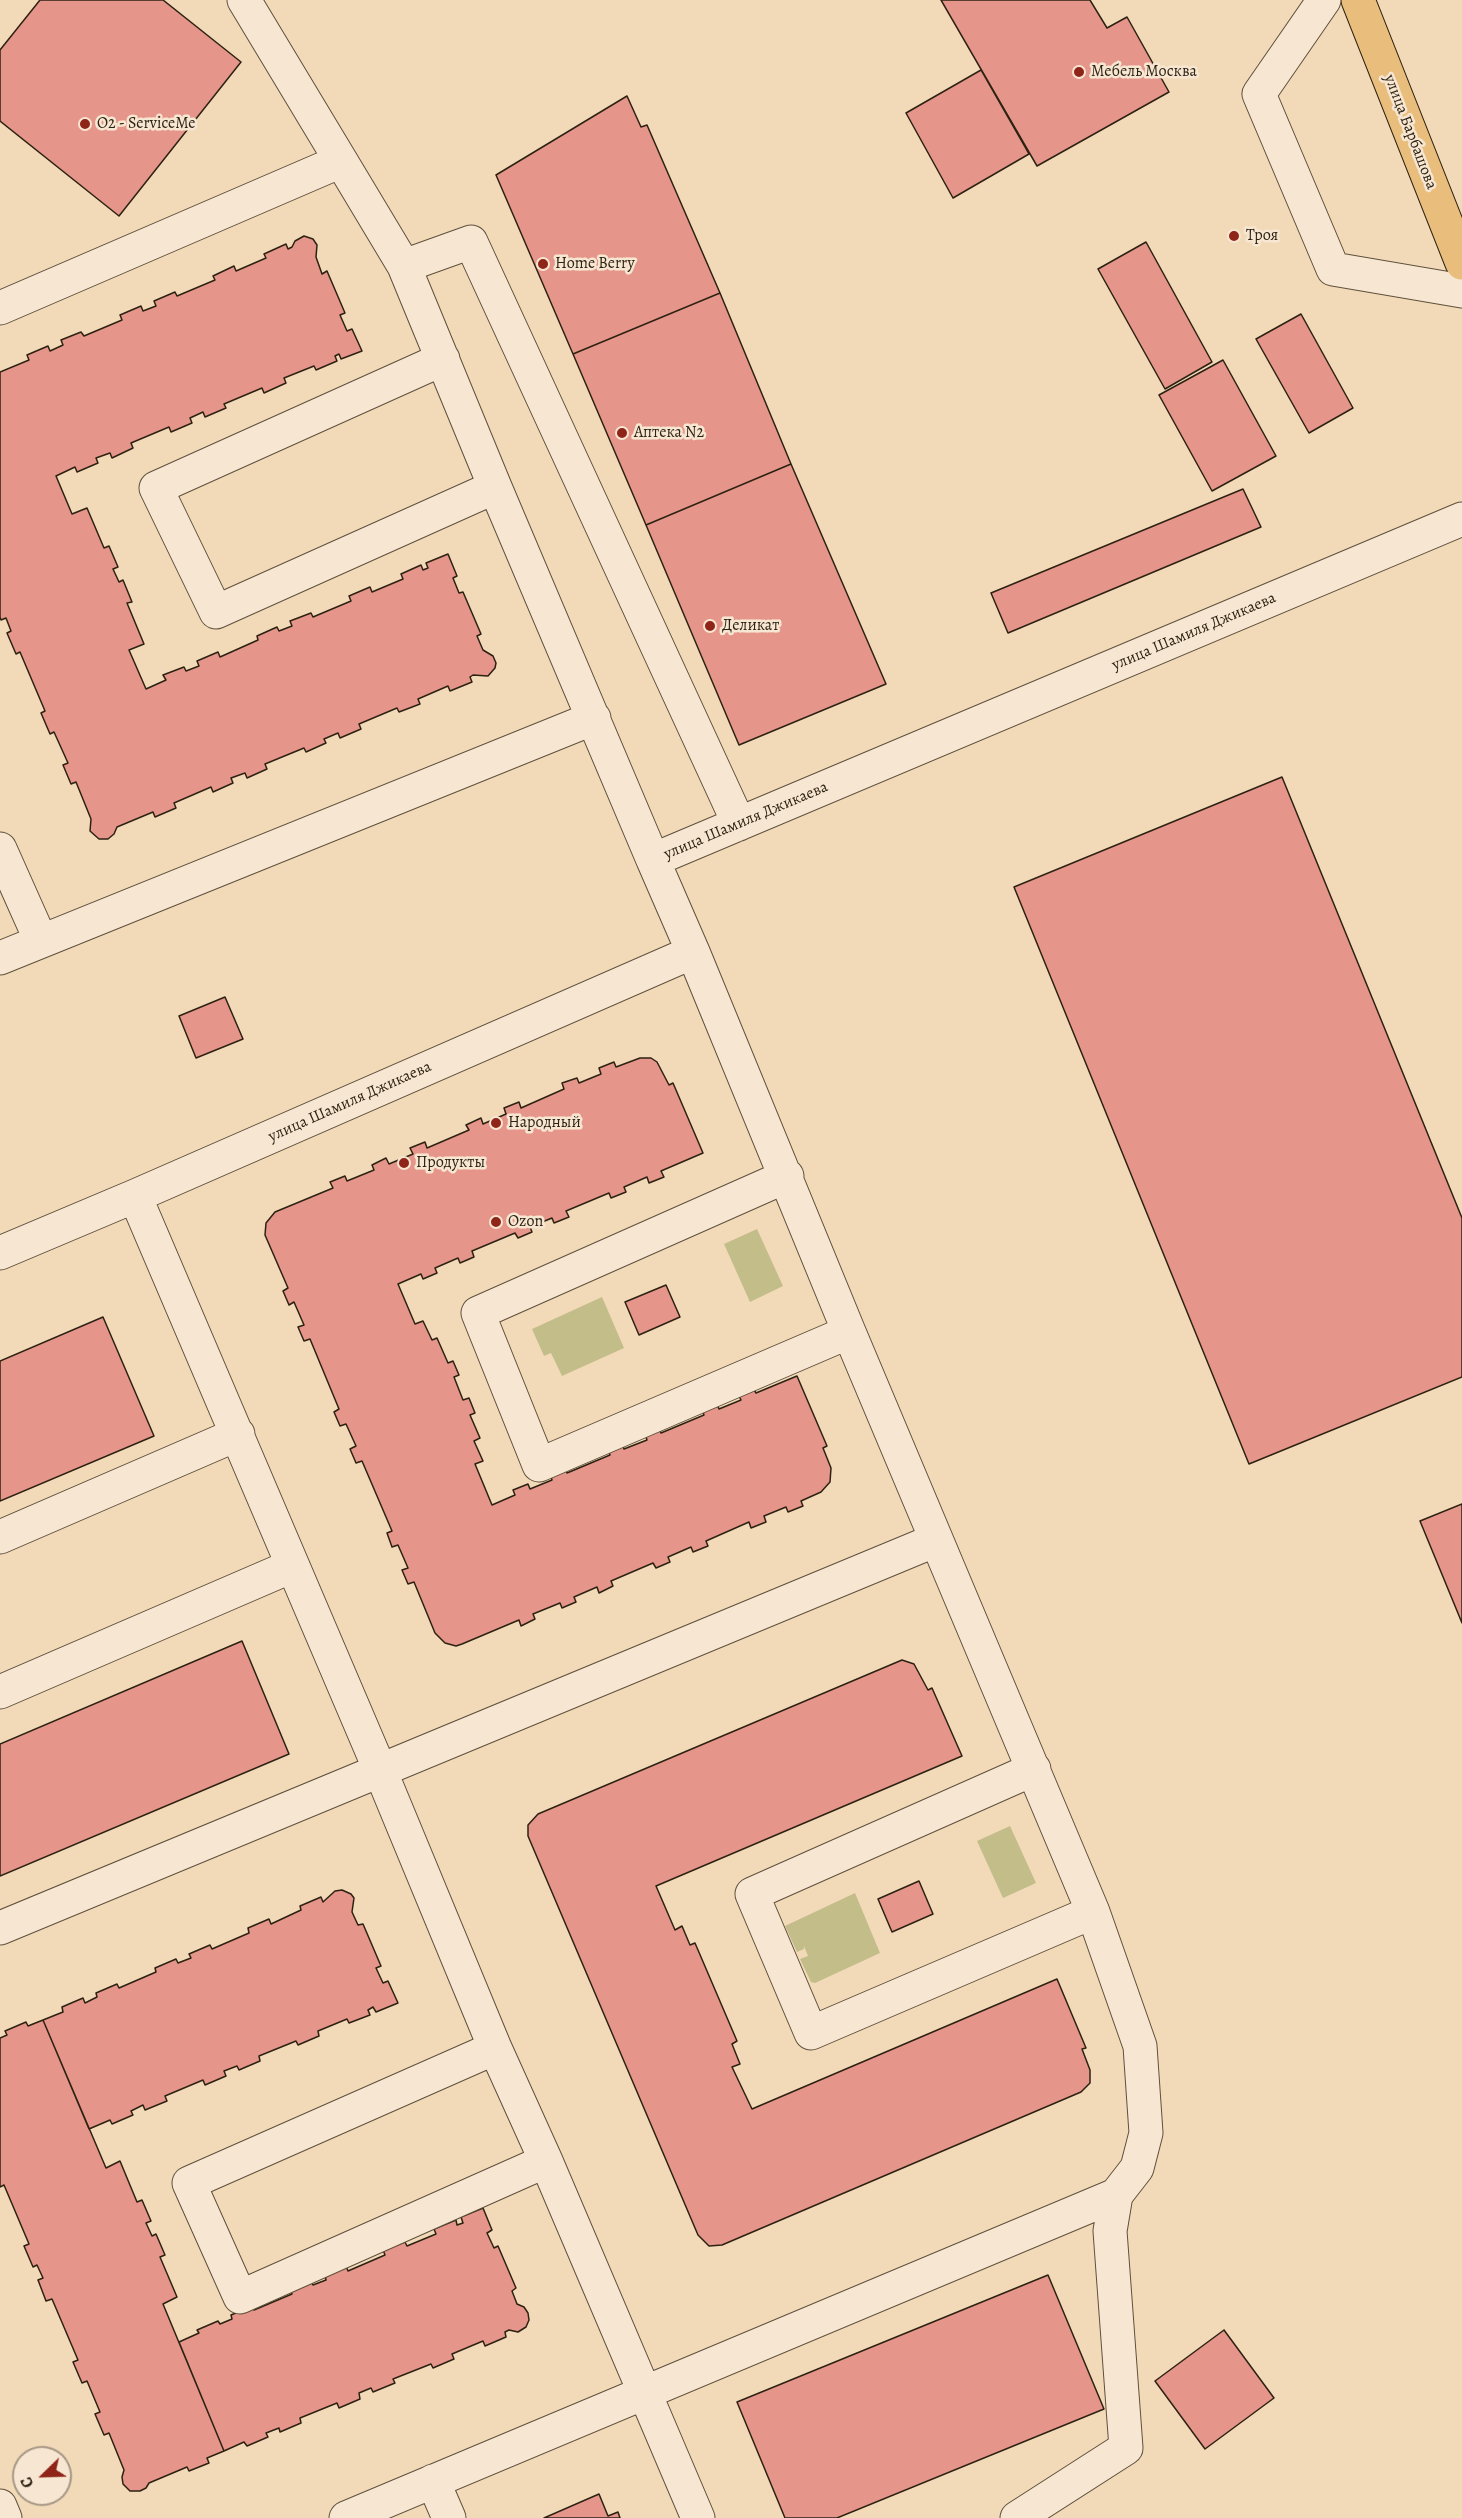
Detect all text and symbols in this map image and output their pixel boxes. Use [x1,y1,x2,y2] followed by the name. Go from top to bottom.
[1091,62,1197,82] place label: Мебель Москва
[1072,65,1086,79] marker: Мебель Москва
[1379,72,1441,192] street label: улица Барбашова
[97,114,196,134] place label: О2 - ServiceMe
[78,117,92,131] marker: О2 - ServiceMe
[1246,226,1278,246] place label: Троя
[1227,229,1241,243] marker: Троя
[555,254,635,274] place label: Home Berry
[536,257,550,271] marker: Home Berry
[634,423,704,443] place label: Аптека N2
[615,426,629,440] marker: Аптека N2
[1109,589,1279,675] street label: улица Шамиля Джикаева
[722,616,779,636] place label: Деликат
[703,619,717,633] marker: Деликат
[661,778,831,864] street label: улица Шамиля Джикаева
[266,1057,434,1147] street label: улица Шамиля Джикаева
[508,1113,581,1133] place label: Народный
[489,1116,503,1130] marker: Народный
[416,1153,485,1173] place label: Продукты
[397,1156,411,1170] marker: Продукты
[508,1212,543,1232] place label: Ozon
[489,1215,503,1229] marker: Ozon
[12,2446,72,2506] north arrow
[15,2473,39,2491] text: С

